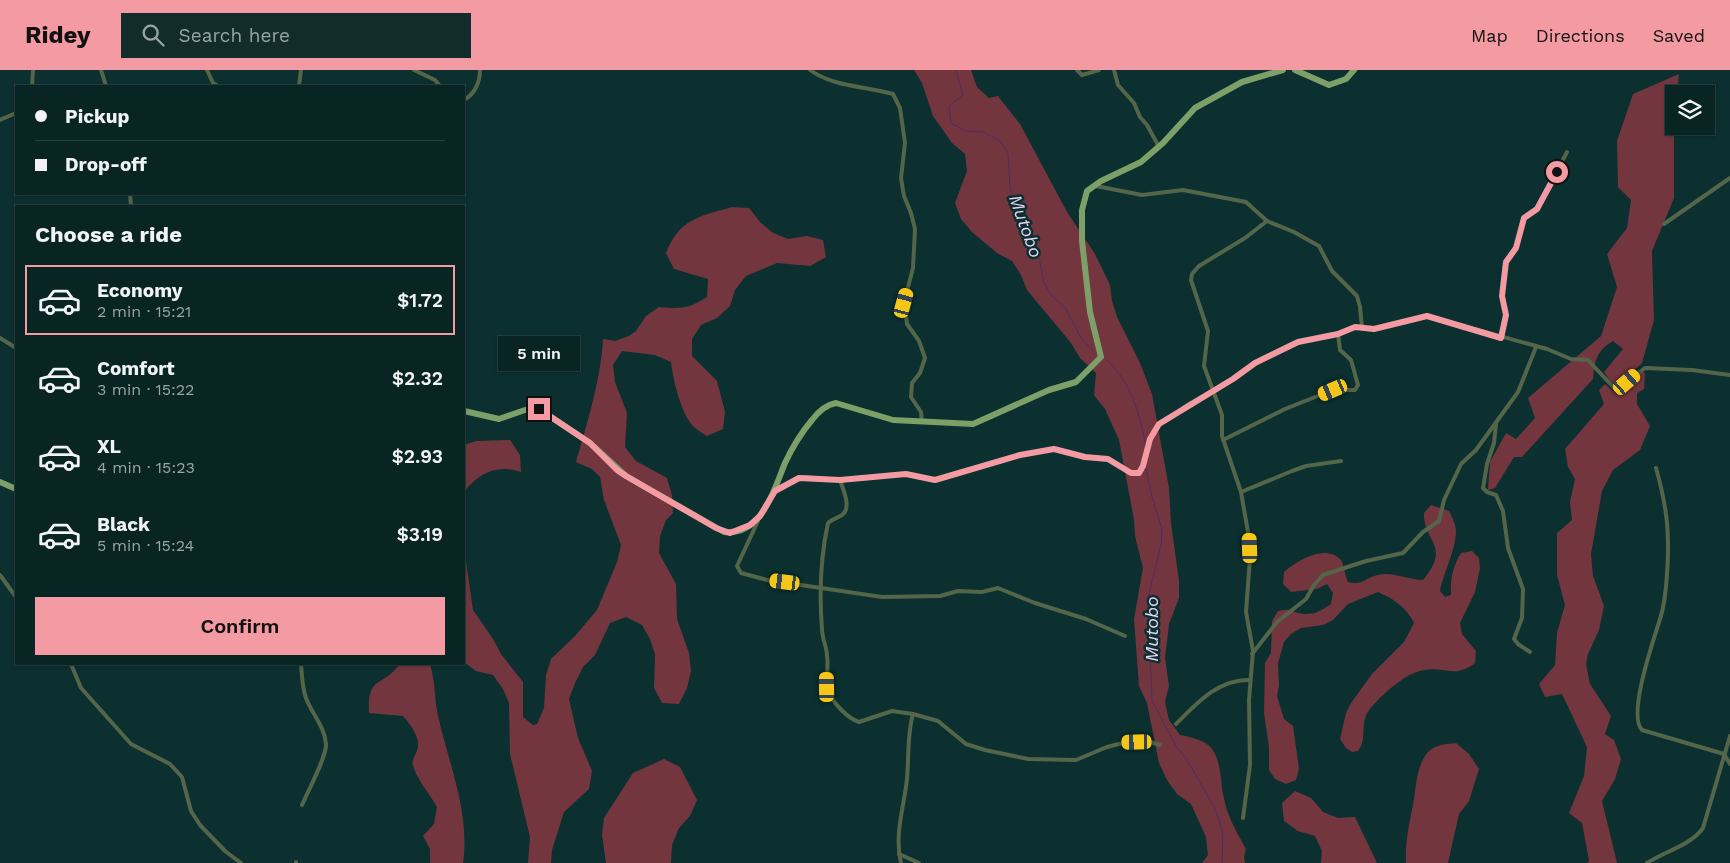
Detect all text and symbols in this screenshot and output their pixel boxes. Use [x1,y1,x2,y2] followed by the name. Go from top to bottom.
[121,13,471,58] search box
[25,21,91,49] text: Ridey
[139,21,167,49] icon: search
[179,24,290,47] text: Search here
[1471,25,1508,46] text: Map
[1536,25,1625,46] text: Directions
[1653,25,1705,46] text: Saved
[1665,85,1715,135] map controls
[1665,85,1715,135] button: layers
[65,105,129,128] text: Pickup
[65,153,147,176] text: Drop-off
[1546,161,1568,183] route start
[1005,192,1047,260] water label: Mutobo
[35,222,182,247] text: Choose a ride
[37,278,82,323] icon: car
[97,279,182,302] text: Economy
[892,287,915,319] car
[397,289,443,312] text: $1.72
[97,302,191,321] text: 2 min · 15:21
[498,336,580,372] callout: 5 min
[517,344,561,363] text: 5 min
[37,356,82,401] icon: car
[97,357,175,380] text: Comfort
[1610,366,1643,398] car
[392,367,443,390] text: $2.32
[1316,377,1349,403] car
[97,380,194,399] text: 3 min · 15:22
[528,398,550,420] route end
[37,434,82,479] icon: car
[97,435,121,458] text: XL
[392,445,443,468] text: $2.93
[97,458,195,477] text: 4 min · 15:23
[37,512,82,557] icon: car
[97,513,150,536] text: Black
[397,523,443,546] text: $3.19
[1241,533,1258,563] car
[97,536,194,555] text: 5 min · 15:24
[769,573,800,591] car
[1141,596,1162,662] water label: Mutobo
[35,597,445,655] button: Confirm
[819,672,834,702] car
[1121,734,1152,750] car

